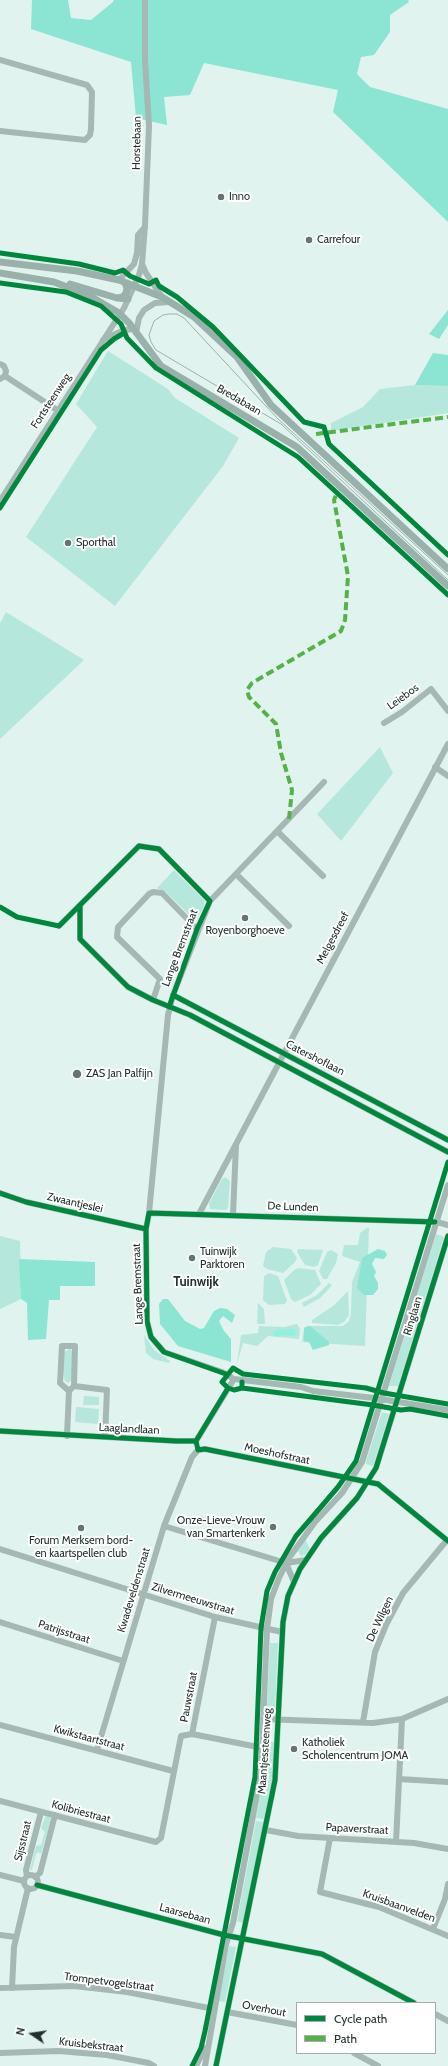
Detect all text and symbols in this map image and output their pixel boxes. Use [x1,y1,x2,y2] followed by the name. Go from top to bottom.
[130,116,144,170] street label: Horstebaan
[229,190,250,204] place label: Inno
[216,192,226,202] marker: Inno
[317,233,360,247] place label: Carrefour
[304,235,314,245] marker: Carrefour
[28,371,74,431] street label: Fortsteenweg
[214,382,264,418] street label: Bredabaan
[76,536,116,550] place label: Sporthal
[63,538,73,548] marker: Sporthal
[385,681,421,713] street label: Leiebos
[159,908,201,988] street label: Lange Bremstraat
[314,910,352,966] street label: Melgesdreef
[240,913,250,923] marker: Royenborghoeve
[205,924,285,938] place label: Royenborghoeve
[283,1038,347,1078] street label: Catershoflaan
[86,1067,153,1081] place label: ZAS Jan Palfijn
[71,1068,83,1080] marker: ZAS Jan Palfijn
[46,1190,104,1216] street label: Zwaantjeslei
[267,1200,319,1214] street label: De Lunden
[130,1243,146,1325] street label: Lange Bremstraat
[200,1245,245,1271] place label: Tuinwijk Parktoren
[187,1253,197,1263] marker: Tuinwijk Parktoren
[173,1274,219,1290] district label: Tuinwijk
[401,1295,425,1337] street label: Ringlaan
[98,1421,160,1437] street label: Laaglandlaan
[243,1441,311,1467] street label: Moeshofstraat
[177,1514,265,1540] place label: Onze-Lieve-Vrouw van Smartenkerk
[268,1522,278,1532] marker: Onze-Lieve-Vrouw van Smartenkerk
[76,1523,86,1533] marker: Forum Merksem bord- en kaartspellen club
[29,1534,133,1560] place label: Forum Merksem bord- en kaartspellen club
[115,1546,153,1634] street label: Kwadeveldenstraat
[150,1580,236,1618] street label: Zilvermeeuwstraat
[364,1594,396,1644] street label: De Wilgen
[37,1617,91,1647] street label: Patrijsstraat
[178,1671,200,1723] street label: Pauwstraat
[255,1708,275,1794] street label: Maantjessteenweg
[52,1722,126,1754] street label: Kwikstaartstraat
[302,1736,408,1762] place label: Katholiek Scholencentrum JOMA
[289,1744,299,1754] marker: Katholiek Scholencentrum JOMA
[50,1798,112,1826] street label: Kolibriestraat
[12,1819,34,1863] street label: Sijsstraat
[325,1821,389,1837] street label: Papaverstraat
[361,1887,437,1925] street label: Kruisbaanvelden
[158,1901,212,1927] street label: Laarsebaan
[63,1970,155,1994] street label: Trompetvogelstraat
[241,1998,287,2020] street label: Overhout
[296,2002,436,2054] legend
[334,2011,387,2026] text: Cycle path
[12,2014,52,2054] north arrow
[13,2026,28,2037] text: N
[334,2031,357,2046] text: Path
[58,2035,124,2055] street label: Kruisbekstraat

